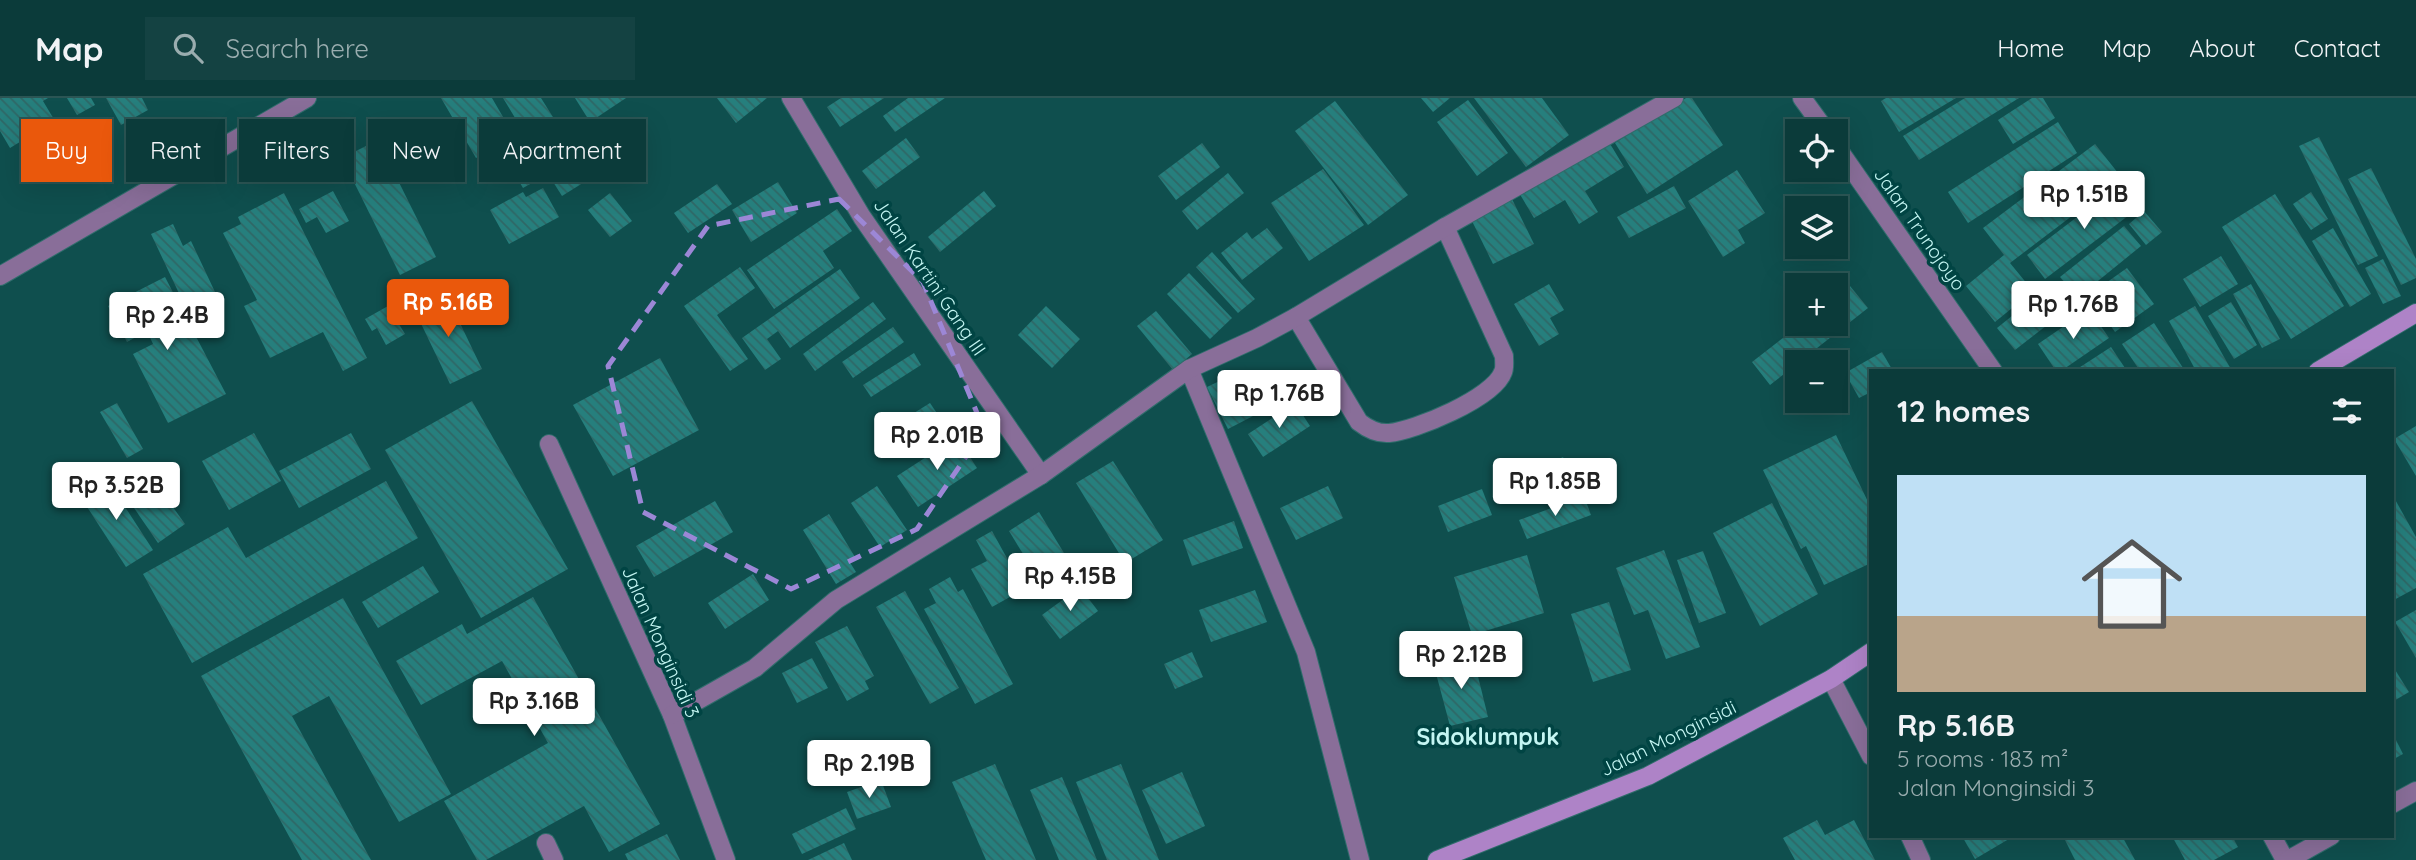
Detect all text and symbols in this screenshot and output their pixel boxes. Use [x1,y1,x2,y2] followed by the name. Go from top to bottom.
[145,17,635,80] search box
[35,28,103,69] text: Map
[169,29,207,67] icon: search
[225,32,369,65] text: Search here
[1997,33,2064,63] text: Home
[2102,33,2151,63] text: Map
[2189,33,2256,63] text: About
[2294,33,2381,63] text: Contact
[21,119,112,182] chip: Buy
[126,119,225,182] chip: Rent
[239,119,354,182] chip: Filters
[368,119,465,182] chip: New
[479,119,646,182] chip: Apartment
[1785,119,1848,413] map controls
[1785,119,1848,182] button: locate
[1869,163,1971,295] street label: Jalan Trunojoyo
[2012,172,2156,231] pin: Rp 1.51B
[2040,179,2128,208] text: Rp 1.51B
[869,194,991,360] street label: Jalan Kartini Gang III
[1785,196,1848,259] button: layers
[1785,273,1848,336] button: +
[376,280,520,339] pin: Rp 5.16B
[2001,282,2145,341] pin: Rp 1.76B
[403,287,493,316] text: Rp 5.16B
[2027,289,2119,318] text: Rp 1.76B
[102,292,232,352] pin: Rp 2.4B
[125,300,209,329] text: Rp 2.4B
[1785,350,1848,413] button: −
[1207,370,1351,430] pin: Rp 1.76B
[1233,378,1325,407] text: Rp 1.76B
[1897,392,2030,430] text: 12 homes
[2328,392,2366,430] icon: filters
[865,412,1009,472] pin: Rp 2.01B
[890,420,984,449] text: Rp 2.01B
[1483,458,1627,518] pin: Rp 1.85B
[44,462,188,522] pin: Rp 3.52B
[1509,466,1601,495] text: Rp 1.85B
[68,470,164,499] text: Rp 3.52B
[2069,521,2195,647] icon: home
[998,554,1142,613] pin: Rp 4.15B
[1024,561,1116,590] text: Rp 4.15B
[617,563,705,721] street label: Jalan Monginsidi 3
[1389,632,1533,691] pin: Rp 2.12B
[1415,639,1507,668] text: Rp 2.12B
[462,678,606,738] pin: Rp 3.16B
[489,686,579,715] text: Rp 3.16B
[1596,695,1740,781] street label: Jalan Monginsidi
[1897,706,2015,744] text: Rp 5.16B
[1417,722,1559,751] district label: Sidoklumpuk
[797,740,941,800] pin: Rp 2.19B
[1897,744,2068,773] text: 5 rooms · 183 m²
[823,748,915,777] text: Rp 2.19B
[1897,773,2095,802] text: Jalan Monginsidi 3

